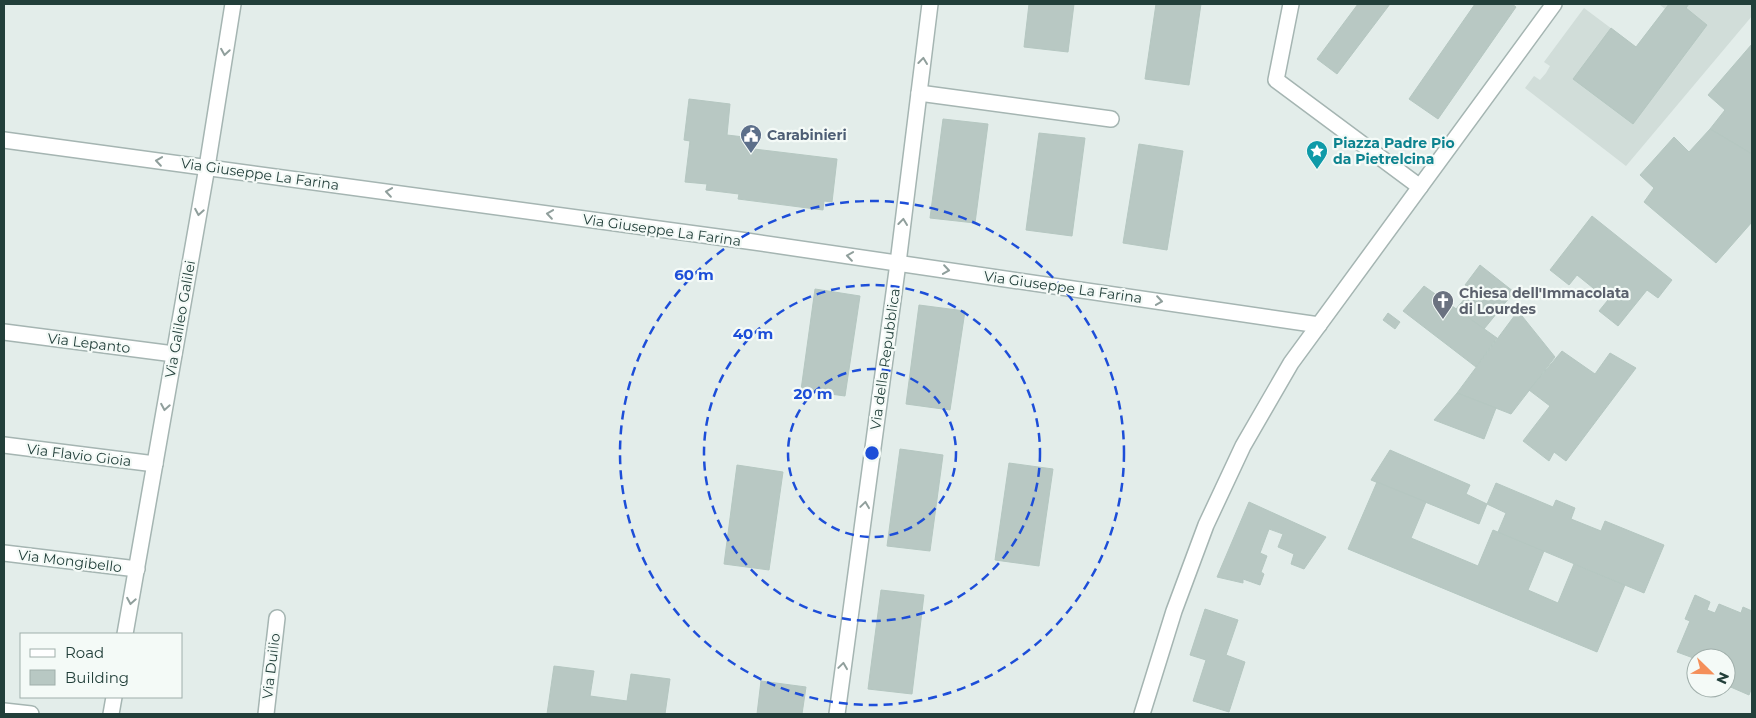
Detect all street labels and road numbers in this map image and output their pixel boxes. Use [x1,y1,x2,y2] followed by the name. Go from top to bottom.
[180,154,340,194] street label: Via Giuseppe La Farina
[582,210,742,250] street label: Via Giuseppe La Farina
[161,259,199,379] street label: Via Galileo Galilei
[983,267,1143,307] street label: Via Giuseppe La Farina
[866,287,904,431] street label: Via della Repubblica
[47,329,132,357] street label: Via Lepanto
[26,440,132,470] street label: Via Flavio Gioia
[17,546,123,576] street label: Via Mongibello
[258,632,284,700] street label: Via Duilio

